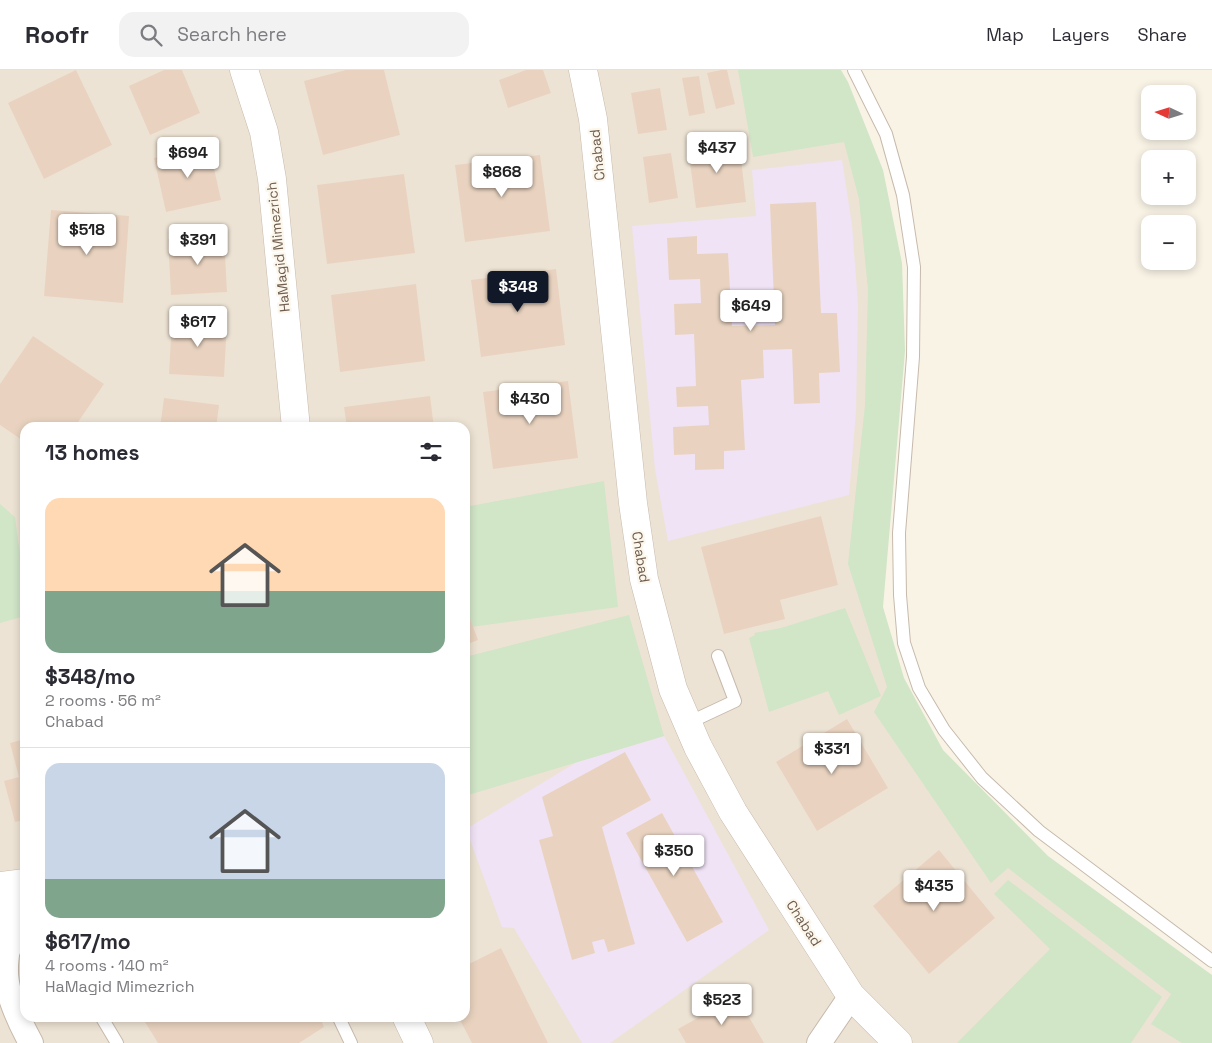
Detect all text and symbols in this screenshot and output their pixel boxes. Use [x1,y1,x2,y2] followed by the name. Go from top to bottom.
[119,12,469,57] search box
[25,19,89,50] text: Roofr
[137,21,165,49] icon: search
[177,22,287,47] text: Search here
[986,23,1024,46] text: Map
[1052,23,1109,46] text: Layers
[1137,23,1187,46] text: Share
[1141,85,1196,140] north arrow
[1141,85,1196,270] map controls
[585,128,609,182] street label: Chabad
[687,132,747,174] pin: $437
[158,136,218,179] pin: $694
[698,137,736,158] text: $437
[168,142,208,163] text: $694
[1141,150,1196,205] button: +
[472,156,532,198] pin: $868
[483,161,521,182] text: $868
[262,181,294,313] street label: HaMagid Mimezrich
[57,214,117,256] pin: $518
[1141,215,1196,270] button: −
[69,219,105,240] text: $518
[168,224,228,266] pin: $391
[180,229,216,250] text: $391
[488,270,548,313] pin: $348
[498,276,538,297] text: $348
[721,290,781,332] pin: $649
[731,295,771,316] text: $649
[168,306,228,348] pin: $617
[180,311,216,332] text: $617
[500,382,560,425] pin: $430
[510,388,550,409] text: $430
[417,438,445,466] icon: filters
[45,439,139,466] text: 13 homes
[200,530,290,620] icon: home
[628,530,654,584] street label: Chabad
[45,663,135,690] text: $348/mo
[45,690,161,711] text: 2 rooms · 56 m²
[45,711,104,732] text: Chabad
[802,732,862,775] pin: $331
[814,738,850,759] text: $331
[200,796,290,886] icon: home
[644,834,704,877] pin: $350
[654,840,694,861] text: $350
[904,870,964,912] pin: $435
[914,875,954,896] text: $435
[782,896,826,950] street label: Chabad
[45,928,131,955] text: $617/mo
[45,955,169,976] text: 4 rooms · 140 m²
[45,976,195,997] text: HaMagid Mimezrich
[692,984,752,1026] pin: $523
[703,989,741,1010] text: $523

